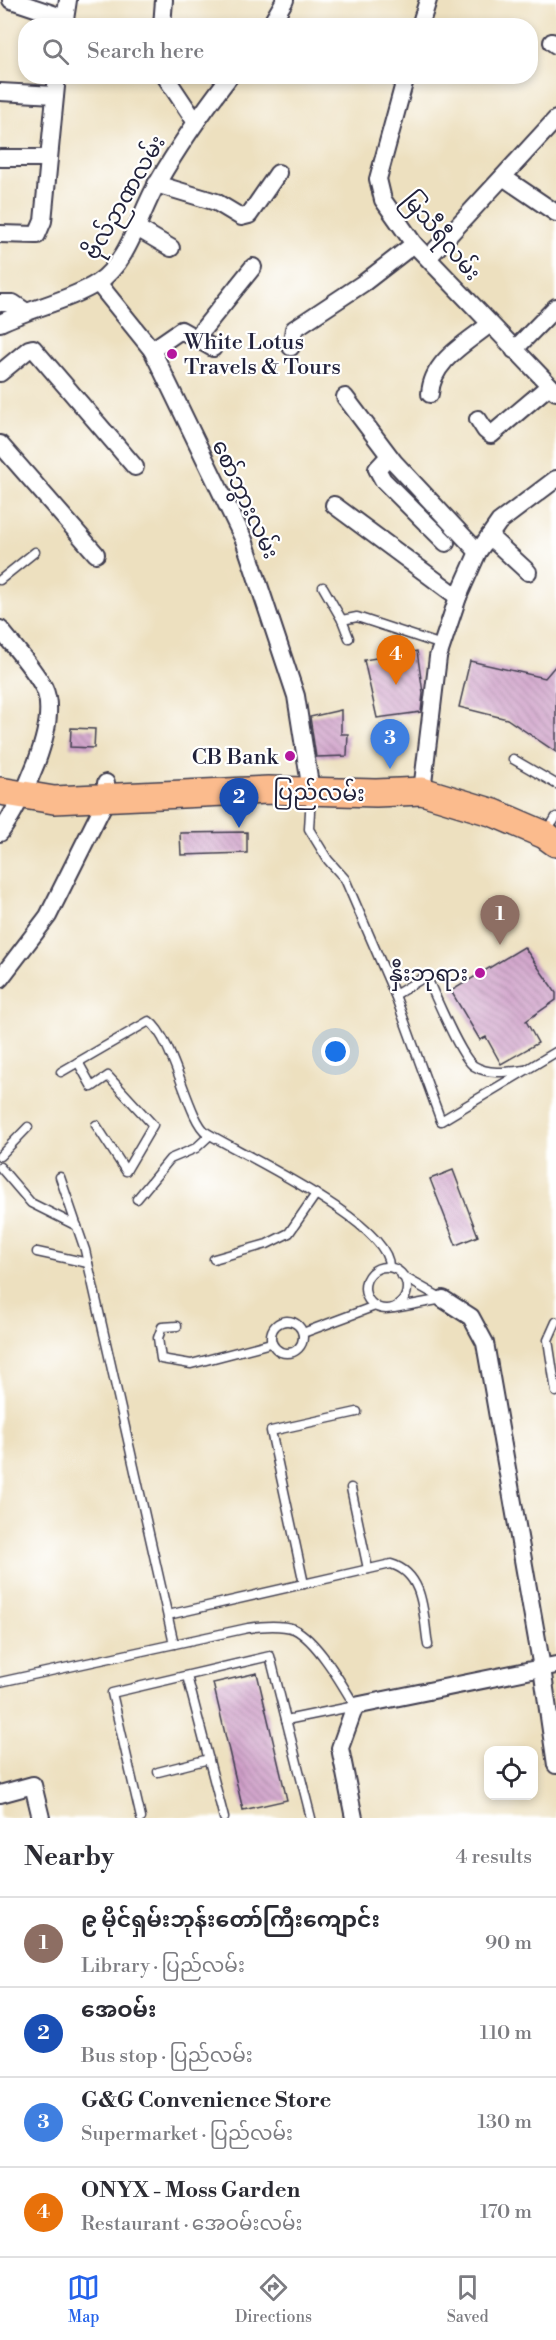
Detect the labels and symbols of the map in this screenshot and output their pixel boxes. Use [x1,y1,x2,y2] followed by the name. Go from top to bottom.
[76,129,174,266] street label: ဗိုလ်ဉာဏလမ်း
[394,185,488,289] street label: မြသီရီလမ်း
[183,329,341,381] place label: White Lotus Travels & Tours
[165,347,179,361] marker: White Lotus Travels & Tours
[204,435,287,564] street label: စော်ဘွားလမ်း
[376,636,416,685] pin: 4
[370,720,410,769] pin: 3
[192,744,280,771] place label: CB Bank
[283,749,297,763] marker: CB Bank
[273,776,365,811] street label: ပြည်လမ်း
[220,778,258,828] pin: 2
[480,896,520,945] pin: 1
[389,958,468,991] place label: နှီးဘုရား
[473,966,487,980] marker: နှီးဘုရား
[321,1037,350,1066] your location

